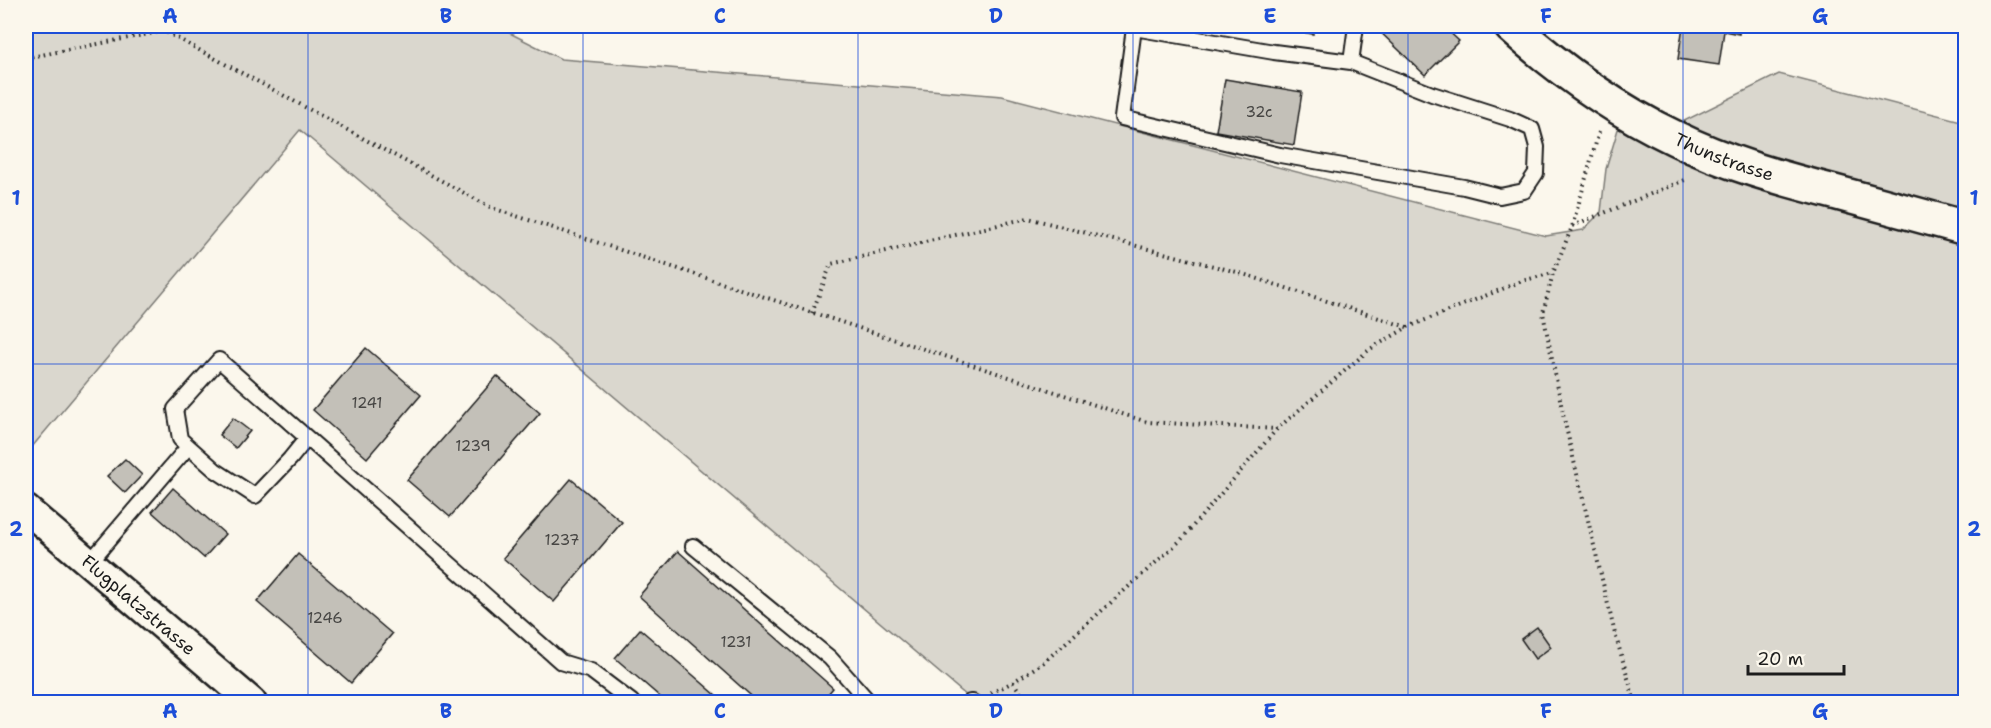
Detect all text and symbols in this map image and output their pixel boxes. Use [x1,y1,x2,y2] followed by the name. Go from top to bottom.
[162,3,178,29] text: A
[440,3,452,29] text: B
[714,3,726,29] text: C
[989,3,1003,29] text: D
[1263,3,1277,29] text: E
[1540,3,1552,29] text: F
[1812,3,1828,29] text: G
[1246,102,1272,122] house number: 32c
[1670,127,1777,187] street label: Thunstrasse
[11,185,21,211] text: 1
[1969,185,1979,211] text: 1
[351,393,383,413] house number: 1241
[455,436,491,456] house number: 1239
[9,516,23,542] text: 2
[1967,516,1981,542] text: 2
[545,530,579,550] house number: 1237
[76,550,201,661] street label: Flugplatzstrasse
[307,608,343,628] house number: 1246
[720,632,752,652] house number: 1231
[1748,638,1844,676] scale bar
[1757,647,1803,671] text: 20 m
[162,698,178,724] text: A
[440,698,452,724] text: B
[714,698,726,724] text: C
[989,698,1003,724] text: D
[1263,698,1277,724] text: E
[1540,698,1552,724] text: F
[1812,698,1828,724] text: G

